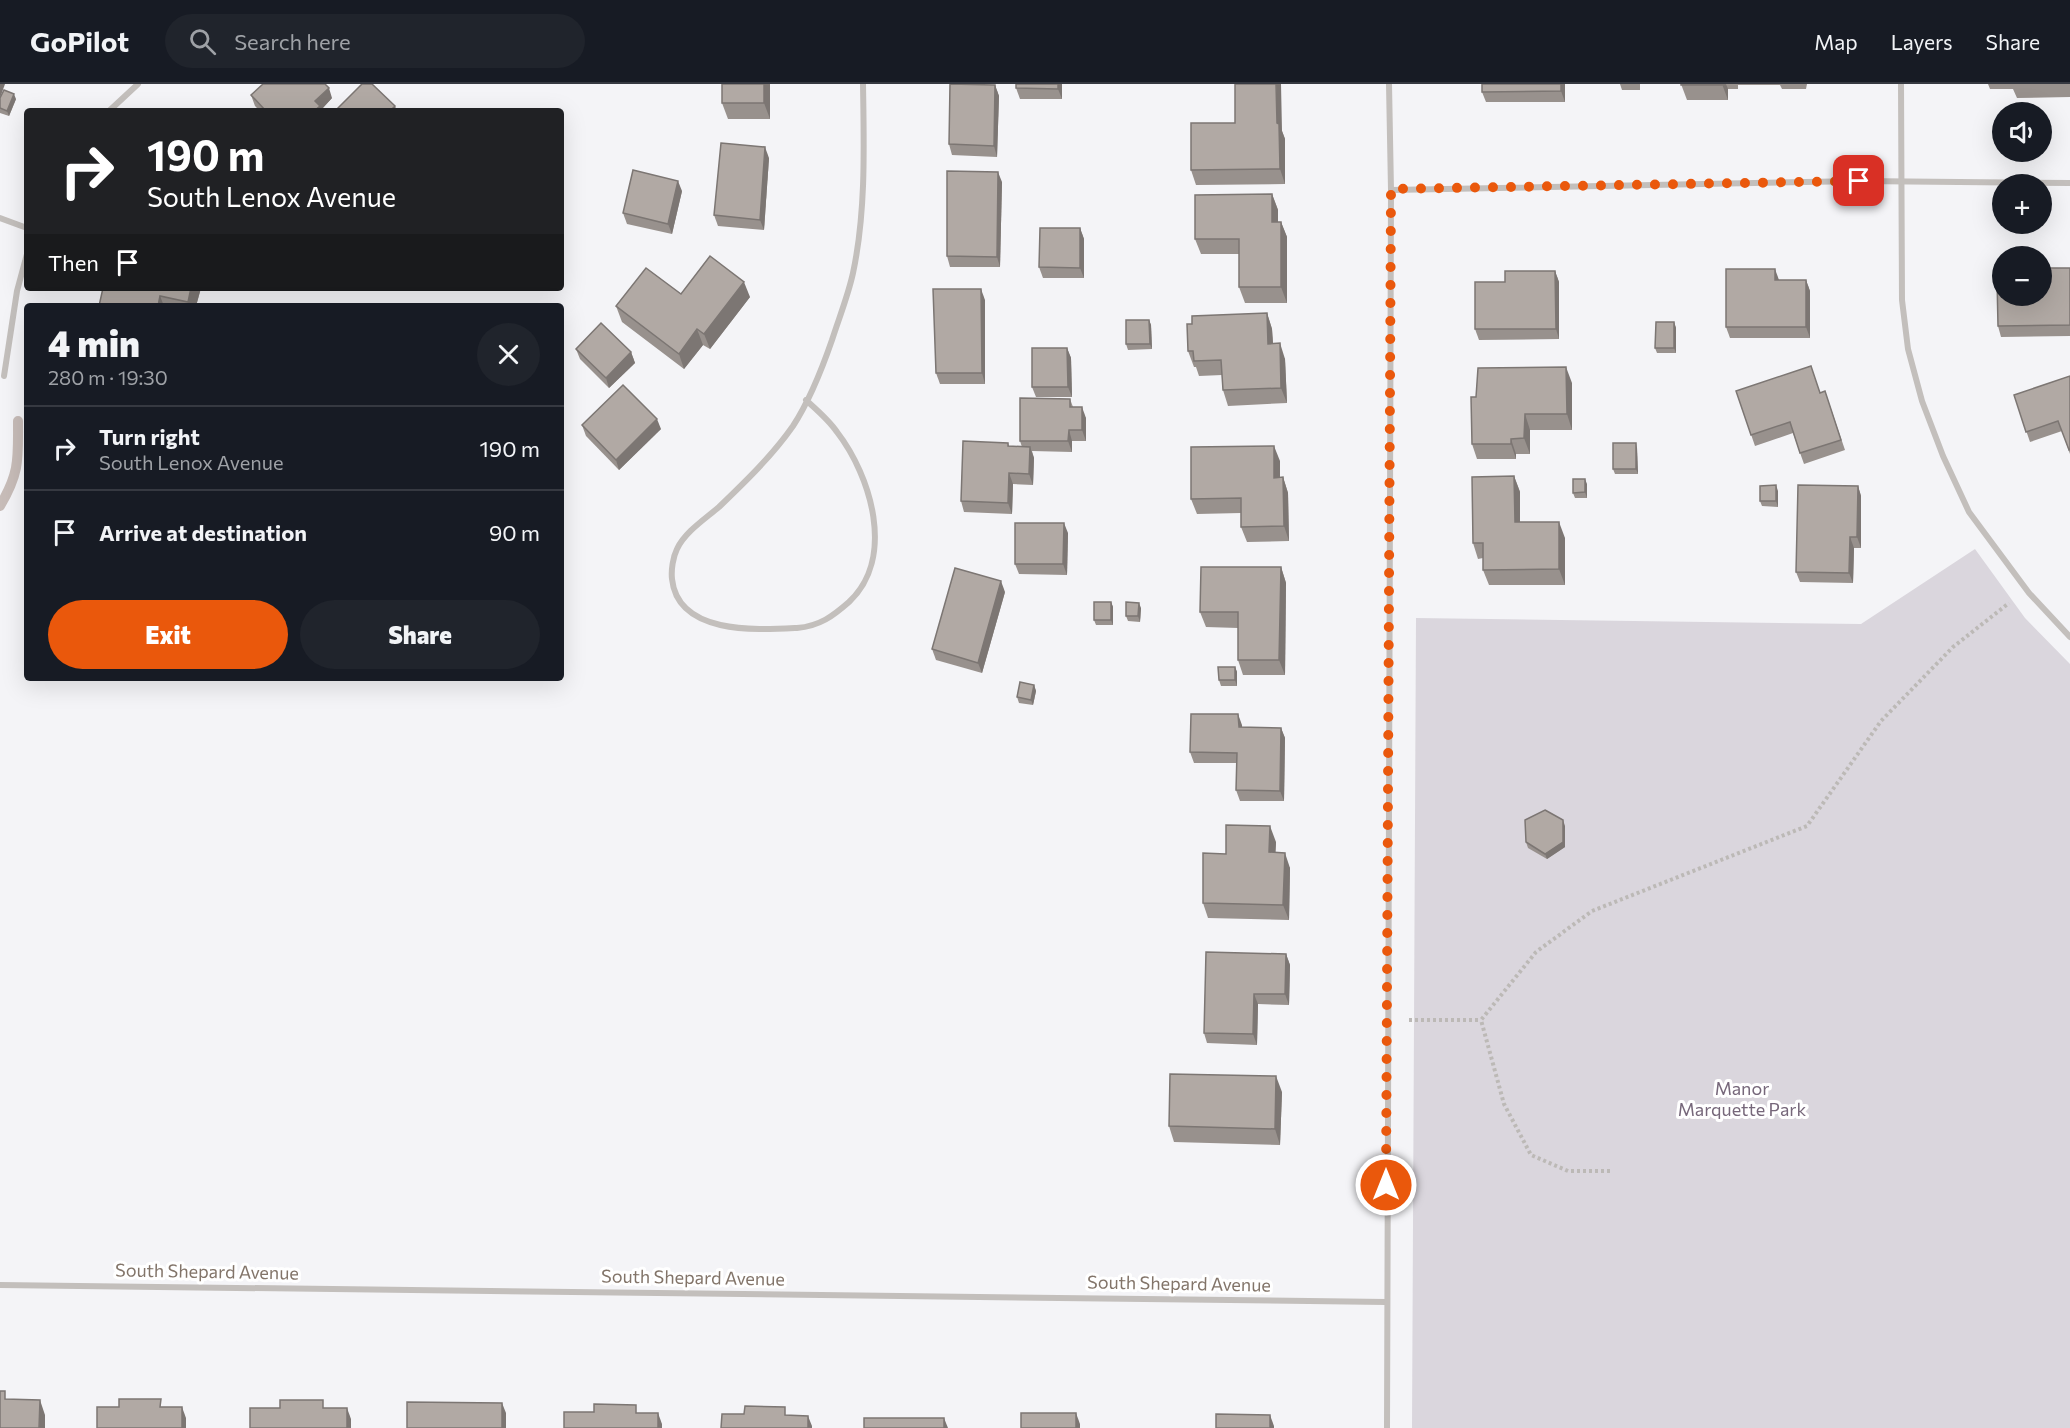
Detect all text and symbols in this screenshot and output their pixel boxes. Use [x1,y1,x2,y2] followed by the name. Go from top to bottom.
[165,14,585,68] search box
[30,24,129,58] text: GoPilot
[186,25,219,58] icon: search
[234,28,351,55] text: Search here
[1814,29,1858,54] text: Map
[1891,29,1953,54] text: Layers
[1986,29,2040,54] text: Share
[1992,102,2052,306] map controls
[1992,102,2052,162] button: sound
[147,128,265,180] text: 190 m
[48,132,126,210] icon: right
[1833,155,1884,206] pin
[1842,164,1875,197] icon: arrive
[1992,174,2052,234] button: +
[147,180,396,213] text: South Lenox Avenue
[111,246,144,279] icon: arrive
[1992,246,2052,306] button: −
[48,249,99,276] text: Then
[48,320,140,364] text: 4 min
[477,323,540,386] button: close
[48,365,168,389] text: 280 m · 19:30
[99,423,200,450] text: Turn right
[48,432,81,465] icon: right
[479,435,540,462] text: 190 m
[99,450,283,474] text: South Lenox Avenue
[48,516,81,549] icon: arrive
[99,519,307,546] text: Arrive at destination
[489,519,540,546] text: 90 m
[48,600,288,669] button: Exit
[300,600,540,669] button: Share
[1678,1077,1806,1120] park label: Manor Marquette Park
[1354,1153,1418,1217] position arrow
[115,1258,299,1284] street label: South Shepard Avenue
[601,1264,785,1290] street label: South Shepard Avenue
[1087,1270,1271,1296] street label: South Shepard Avenue

